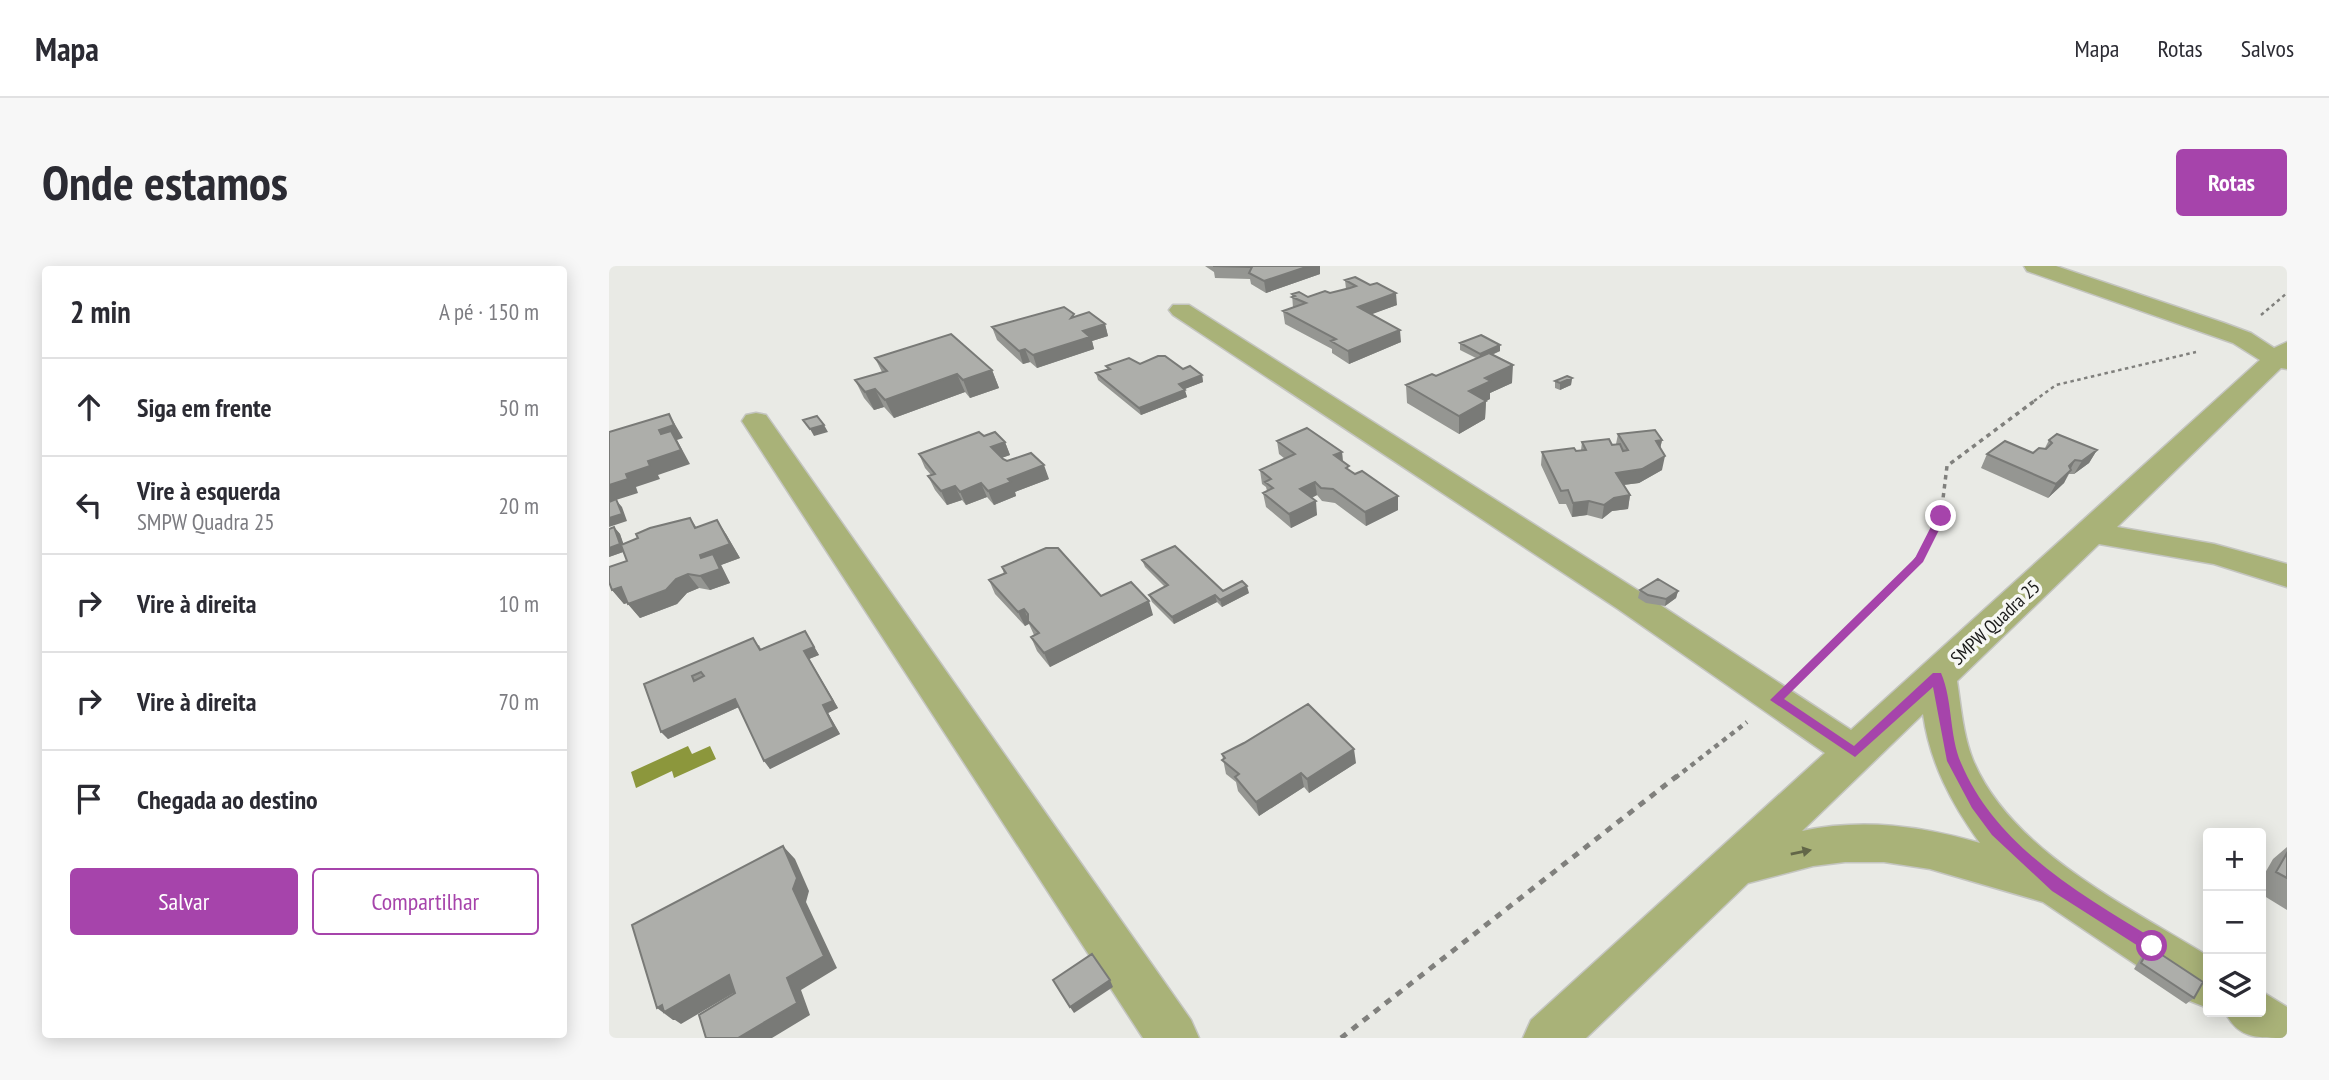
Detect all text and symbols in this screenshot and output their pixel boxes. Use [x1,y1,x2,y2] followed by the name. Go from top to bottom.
[35,27,99,70] text: Mapa
[2075,33,2119,64] text: Mapa
[2157,33,2203,64] text: Rotas
[2241,33,2294,64] text: Salvos
[2176,149,2287,216] button: Rotas
[42,150,288,214] text: Onde estamos
[70,292,131,331] text: 2 min
[439,297,539,326] text: A pé · 150 m
[70,388,108,426] icon: ahead
[137,391,272,424] text: Siga em frente
[498,393,539,422] text: 50 m
[137,474,280,507] text: Vire à esquerda
[70,486,108,524] icon: left
[498,491,539,520] text: 20 m
[1925,500,1956,531] route end
[137,507,275,536] text: SMPW Quadra 25
[1945,574,2045,670] street label: SMPW Quadra 25
[70,584,108,622] icon: right
[137,587,256,620] text: Vire à direita
[498,589,539,618] text: 10 m
[70,682,108,720] icon: right
[137,685,256,718] text: Vire à direita
[498,687,539,716] text: 70 m
[70,780,108,818] icon: arrive
[137,783,318,816] text: Chegada ao destino
[2203,828,2266,1017] map controls
[2203,828,2266,891] button: +
[1790,846,1812,857] one-way arrow
[70,868,298,935] button: Salvar
[312,868,539,935] button: Compartilhar
[2203,891,2266,954] button: −
[2136,930,2167,961] route start
[2203,954,2266,1017] button: layers

